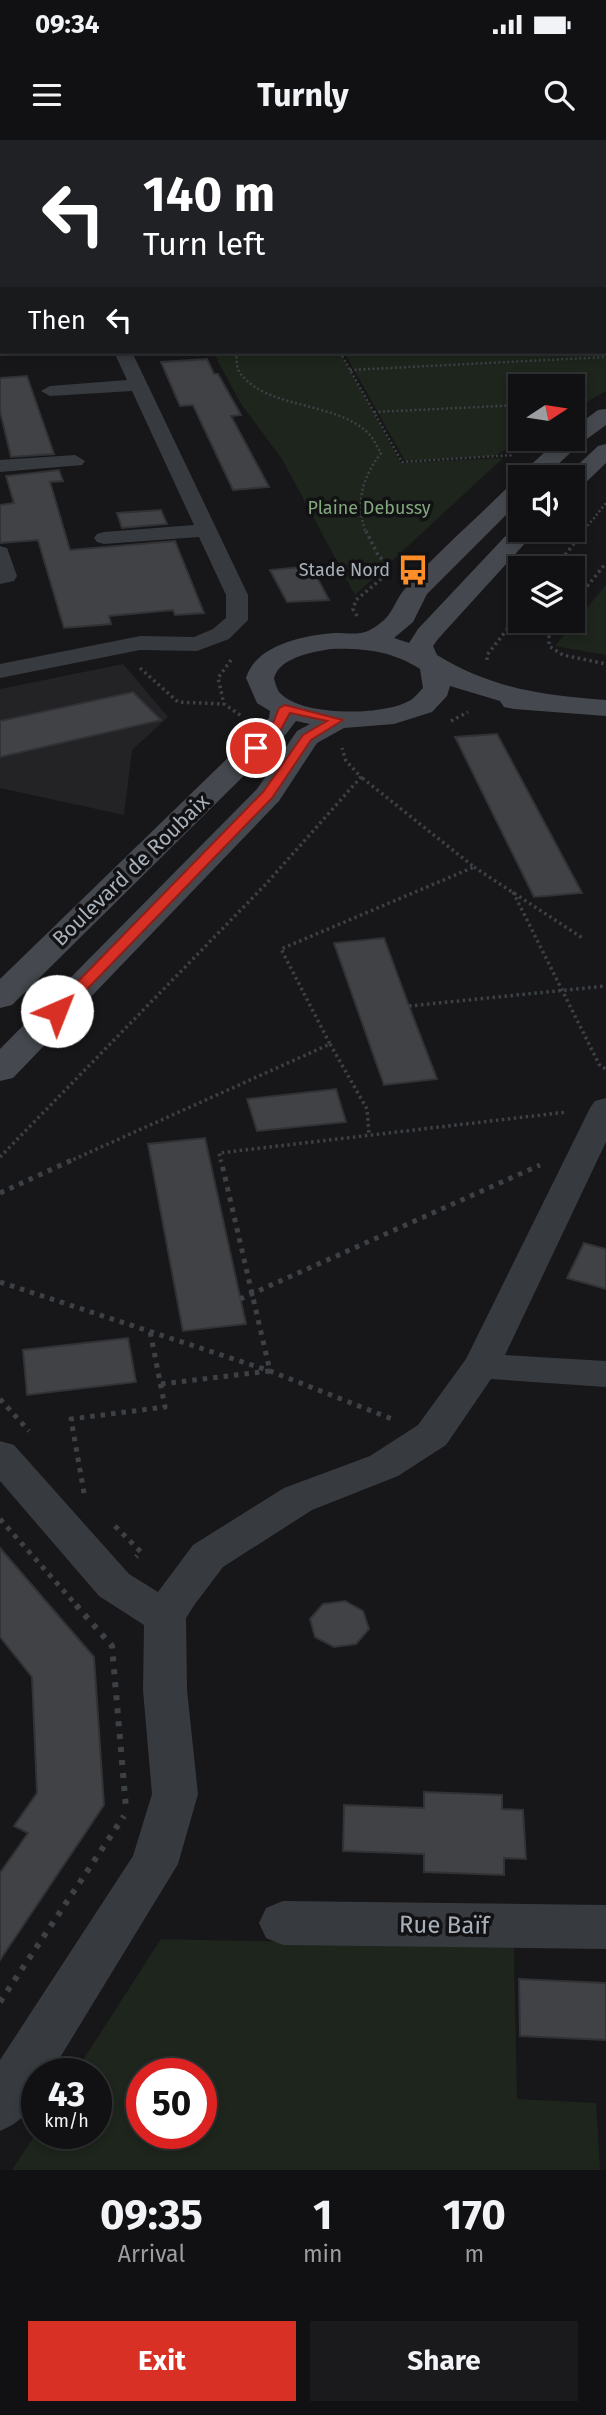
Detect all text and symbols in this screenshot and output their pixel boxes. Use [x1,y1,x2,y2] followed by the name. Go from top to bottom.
[35,9,99,40] text: 09:34
[28,76,66,114] icon: menu
[257,76,349,114] text: Turnly
[540,76,578,114] icon: search
[143,165,275,224] text: 140 m
[28,168,119,259] icon: left
[143,225,265,263] text: Turn left
[100,301,138,339] icon: left
[28,305,86,336] text: Then
[508,374,584,452] north arrow
[508,374,585,633] map controls
[508,465,585,542] button: sound
[307,497,431,519] park label: Plaine Debussy
[396,553,430,587] bus stop icon: Stade Nord
[508,556,585,633] button: layers
[299,559,390,581] place label: Stade Nord
[226,718,286,778] pin
[237,729,275,767] icon: arrive
[47,788,215,952] street label: Boulevard de Roubaix
[20,974,94,1048] position arrow
[399,1910,491,1940] street label: Rue Baïf
[126,2058,217,2149] speed limit sign: 50
[48,2073,85,2115] text: 43
[44,2110,89,2132] text: km/h
[100,2190,203,2240] text: 09:35
[313,2190,333,2240] text: 1
[443,2190,506,2240] text: 170
[118,2240,185,2268] text: Arrival
[303,2240,343,2268] text: min
[464,2240,484,2268] text: m
[28,2321,296,2401] button: Exit
[310,2321,578,2401] button: Share

